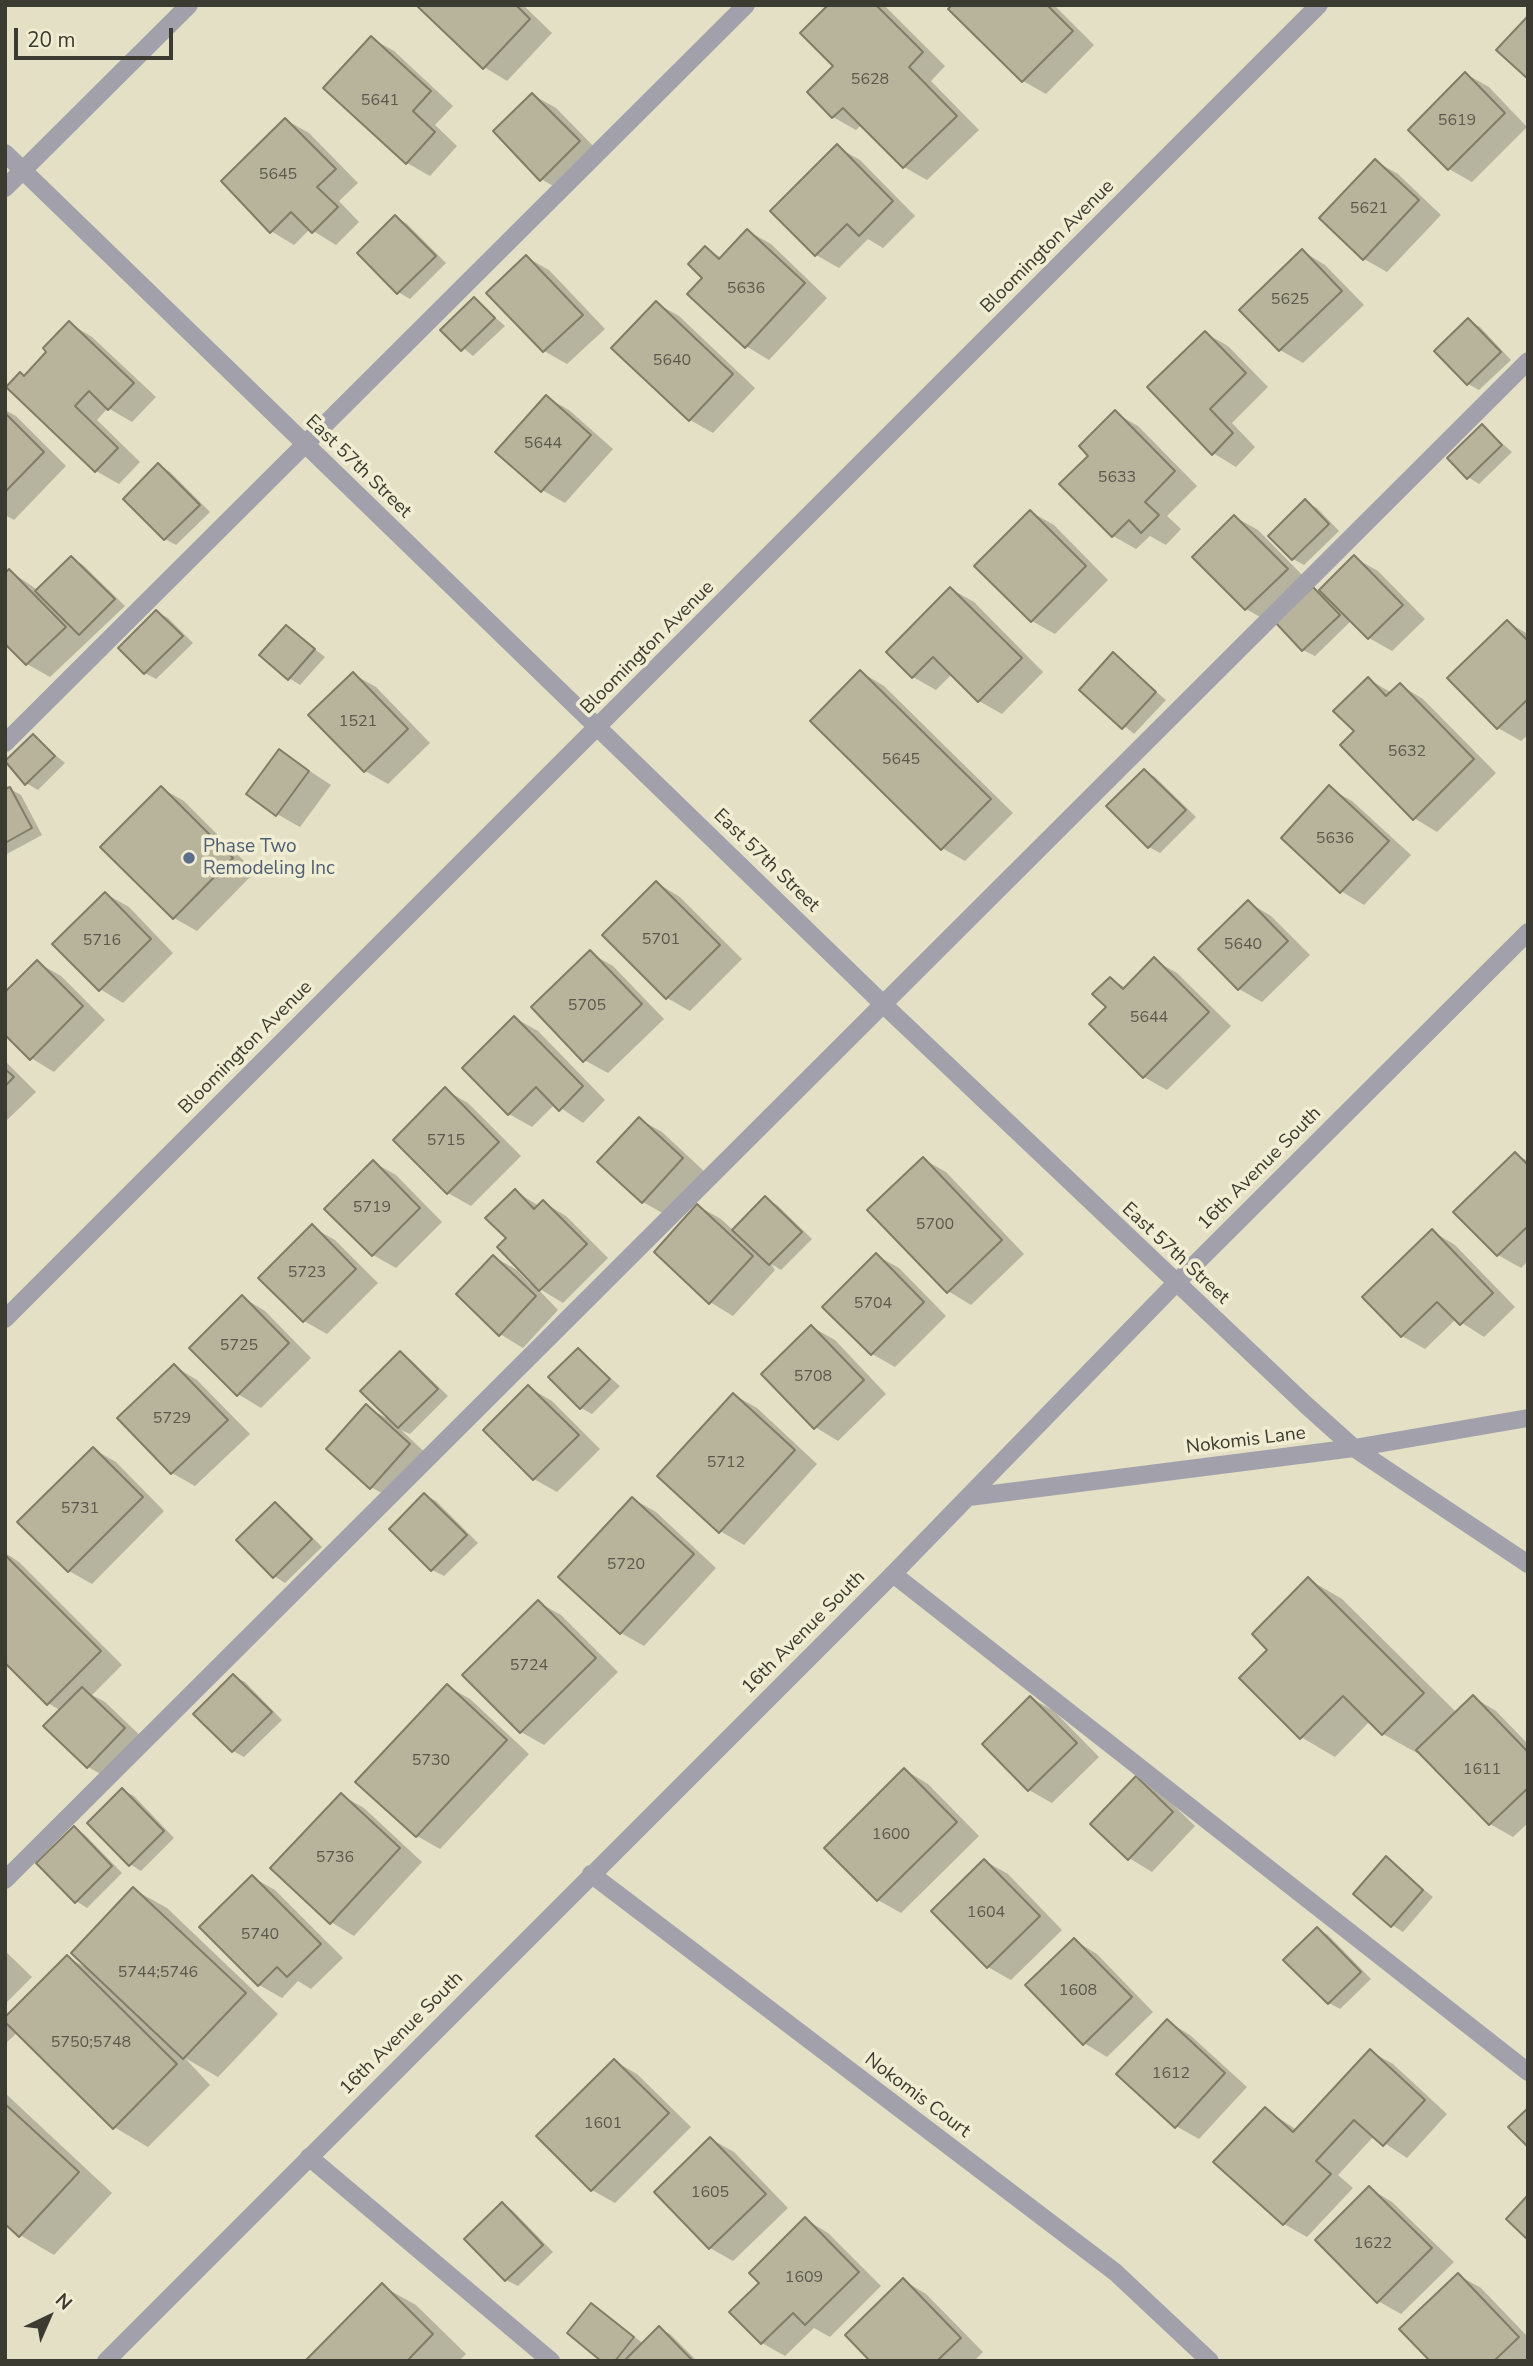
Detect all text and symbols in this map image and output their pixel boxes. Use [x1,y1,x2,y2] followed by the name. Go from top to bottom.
[18,14,177,58] scale bar
[27,26,76,54] text: 20 m
[851,70,889,90] house number: 5628
[361,91,399,111] house number: 5641
[1438,111,1476,131] house number: 5619
[259,165,297,185] house number: 5645
[976,175,1120,319] street label: Bloomington Avenue
[1350,199,1388,219] house number: 5621
[727,279,765,299] house number: 5636
[1271,290,1309,310] house number: 5625
[653,351,691,371] house number: 5640
[300,411,416,523] street label: East 57th Street
[524,434,562,454] house number: 5644
[1098,468,1136,488] house number: 5633
[576,576,720,720] street label: Bloomington Avenue
[339,712,377,732] house number: 1521
[1388,742,1426,762] house number: 5632
[882,750,920,770] house number: 5645
[708,805,824,917] street label: East 57th Street
[1316,829,1354,849] house number: 5636
[203,836,335,880] place label: Phase Two Remodeling Inc
[181,850,197,866] marker: Phase Two Remodeling Inc
[642,930,680,950] house number: 5701
[83,931,121,951] house number: 5716
[1224,935,1262,955] house number: 5640
[174,976,318,1120] street label: Bloomington Avenue
[568,996,606,1016] house number: 5705
[1130,1008,1168,1028] house number: 5644
[1194,1103,1326,1235] street label: 16th Avenue South
[427,1131,465,1151] house number: 5715
[353,1198,391,1218] house number: 5719
[1117,1198,1233,1310] street label: East 57th Street
[916,1215,954,1235] house number: 5700
[288,1263,326,1283] house number: 5723
[854,1294,892,1314] house number: 5704
[220,1336,258,1356] house number: 5725
[794,1367,832,1387] house number: 5708
[153,1409,191,1429] house number: 5729
[1185,1422,1307,1460] street label: Nokomis Lane
[707,1453,745,1473] house number: 5712
[61,1499,99,1519] house number: 5731
[607,1555,645,1575] house number: 5720
[738,1567,870,1699] street label: 16th Avenue South
[510,1656,548,1676] house number: 5724
[412,1751,450,1771] house number: 5730
[1463,1760,1501,1780] house number: 1611
[872,1825,910,1845] house number: 1600
[316,1848,354,1868] house number: 5736
[967,1903,1005,1923] house number: 1604
[241,1925,279,1945] house number: 5740
[118,1963,198,1983] house number: 5744;5746
[336,1968,468,2100] street label: 16th Avenue South
[1059,1981,1097,2001] house number: 1608
[51,2033,131,2053] house number: 5750;5748
[860,2049,974,2143] street label: Nokomis Court
[1152,2064,1190,2084] house number: 1612
[584,2114,622,2134] house number: 1601
[691,2183,729,2203] house number: 1605
[1354,2234,1392,2254] house number: 1622
[785,2268,823,2288] house number: 1609
[14,2282,84,2352] north arrow
[49,2288,78,2316] text: N

